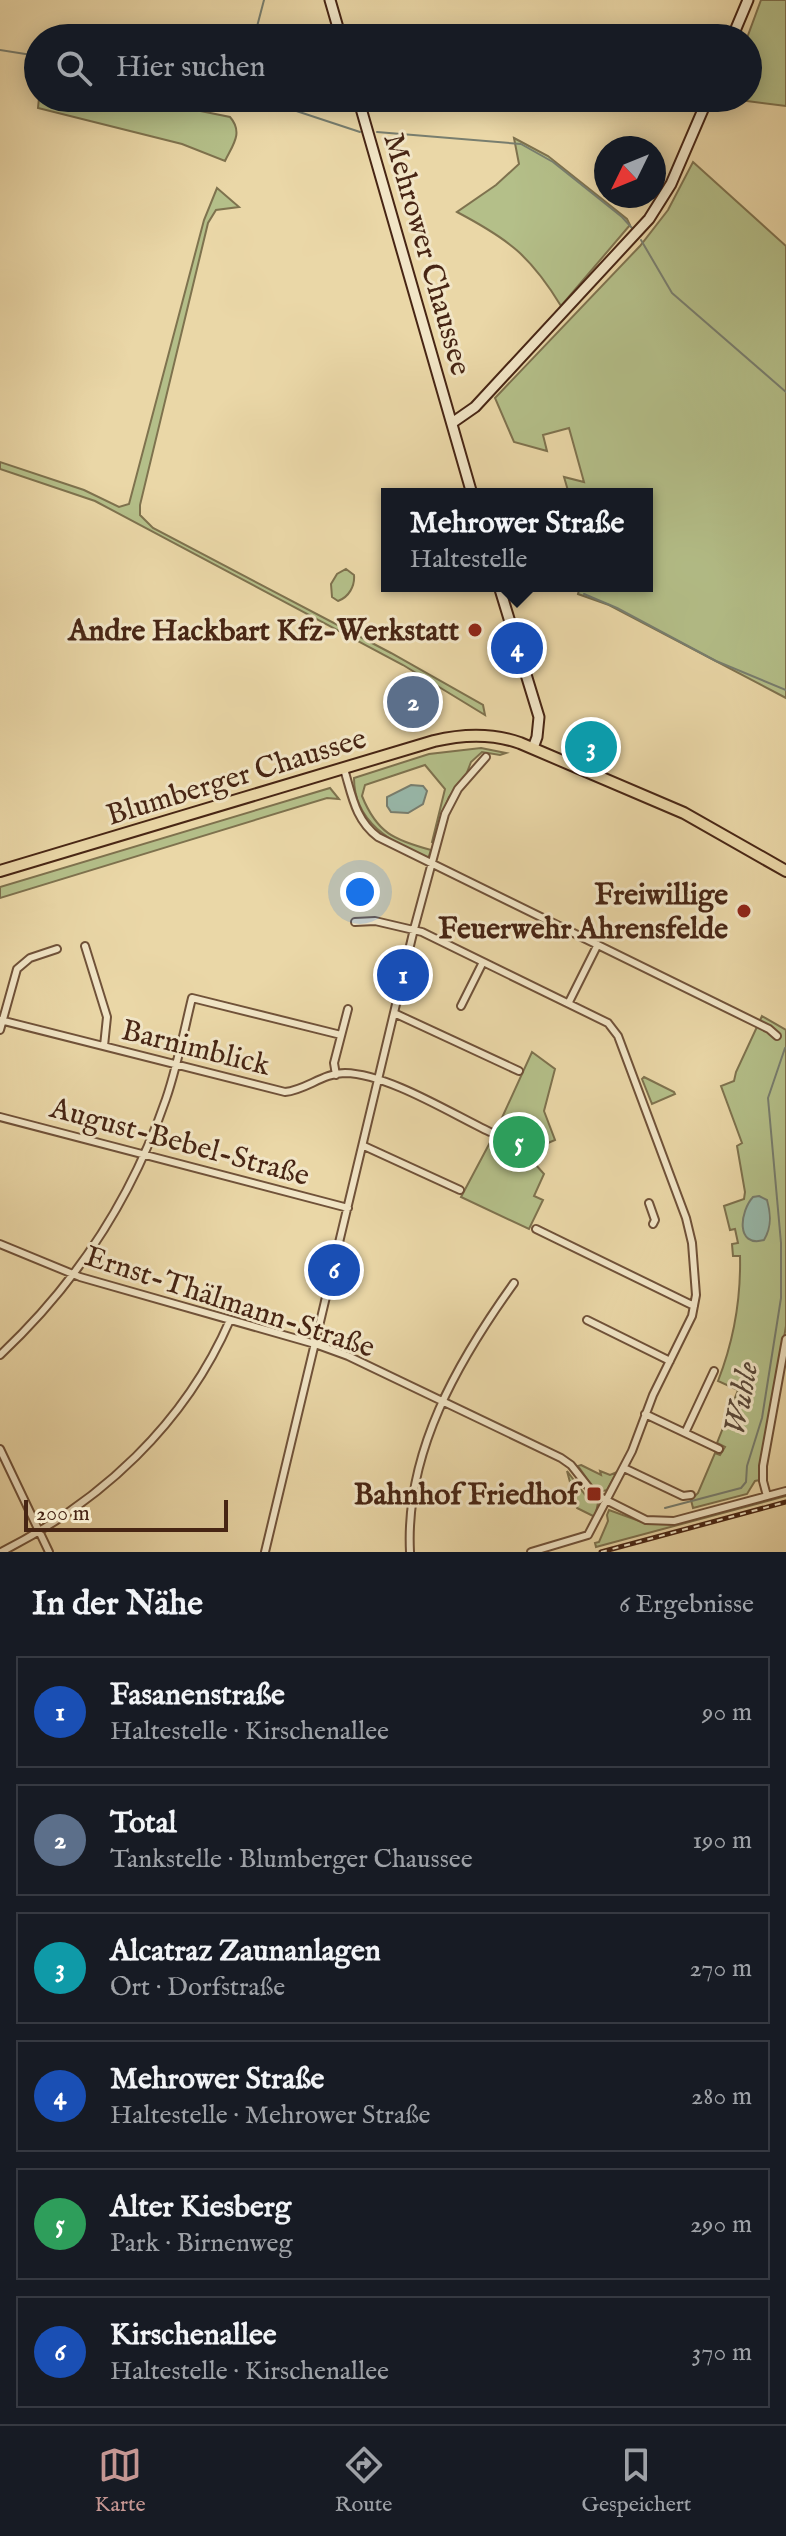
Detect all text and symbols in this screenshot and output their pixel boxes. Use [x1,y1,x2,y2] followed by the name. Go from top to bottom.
[24,24,762,112] search box
[52,46,96,90] icon: search
[116,49,266,87] text: Hier suchen
[373,129,479,380] street label: Mehrower Chaussee
[594,136,666,208] north arrow
[381,488,653,592] popup
[410,505,624,543] text: Mehrower Straße
[410,543,527,576] text: Haltestelle
[67,613,460,651] place label: Andre Hackbart Kfz-Werkstatt
[491,618,543,678] pin: 4
[466,621,484,639] marker: Andre Hackbart Kfz-Werkstatt
[387,672,439,732] pin: 2
[565,717,617,777] pin: 3
[102,720,371,835] street label: Blumberger Chaussee
[340,872,380,912] your location
[438,877,728,949] place label: Freiwillige Feuerwehr Ahrensfelde
[735,902,753,920] marker: Freiwillige Feuerwehr Ahrensfelde
[377,945,429,1005] pin: 1
[117,1012,275,1086] street label: Barnimblick
[45,1090,313,1196] street label: August-Bebel-Straße
[493,1112,545,1172] pin: 5
[80,1238,379,1368] street label: Ernst-Thälmann-Straße
[308,1240,360,1300] pin: 6
[715,1358,770,1439] water label: Wuhle
[354,1477,583,1515] place label: Bahnhof Friedhof
[585,1485,603,1503] marker: Bahnhof Friedhof
[24,1496,228,1532] scale bar
[36,1500,90,1528] text: 200 m
[32,1583,203,1626] text: In der Nähe
[619,1588,754,1621] text: 6 Ergebnisse
[110,1677,285,1715] text: Fasanenstraße
[55,1696,65,1729] text: 1
[702,1696,752,1729] text: 90 m
[110,1715,389,1748] text: Haltestelle · Kirschenallee
[110,1805,177,1843] text: Total
[54,1824,66,1857] text: 2
[692,1824,752,1857] text: 190 m
[110,1843,473,1876] text: Tankstelle · Blumberger Chaussee
[110,1933,381,1971] text: Alcatraz Zaunanlagen
[55,1952,65,1985] text: 3
[689,1952,752,1985] text: 270 m
[110,1971,285,2004] text: Ort · Dorfstraße
[110,2061,324,2099] text: Mehrower Straße
[54,2080,66,2113] text: 4
[691,2080,752,2113] text: 280 m
[110,2099,430,2132] text: Haltestelle · Mehrower Straße
[110,2189,291,2227] text: Alter Kiesberg
[55,2208,65,2241] text: 5
[690,2208,752,2241] text: 290 m
[110,2227,293,2260] text: Park · Birnenweg
[110,2317,277,2355] text: Kirschenallee
[55,2336,65,2369] text: 6
[692,2336,752,2369] text: 370 m
[110,2355,389,2388] text: Haltestelle · Kirschenallee
[95,2443,146,2519] tab: Karte
[335,2443,392,2519] tab: Route
[581,2443,691,2519] tab: Gespeichert

